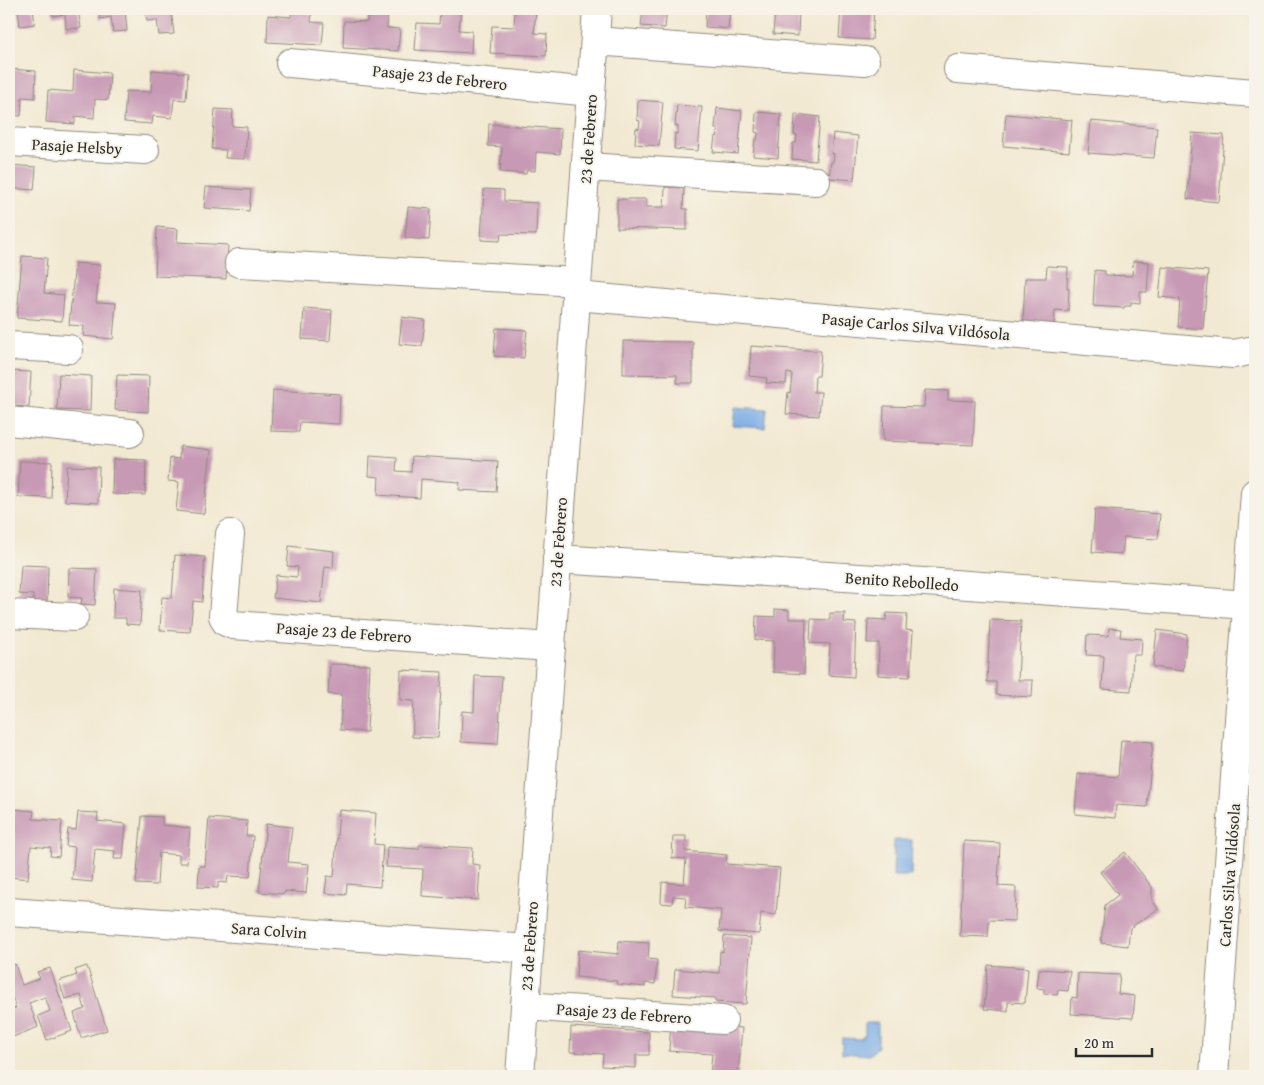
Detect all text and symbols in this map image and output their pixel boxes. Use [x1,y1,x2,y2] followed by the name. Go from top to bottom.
[371,58,509,96] street label: Pasaje 23 de Febrero
[573,93,603,185] street label: 23 de Febrero
[31,132,123,160] street label: Pasaje Helsby
[821,306,1012,346] street label: Pasaje Carlos Silva Vildósola
[543,496,573,588] street label: 23 de Febrero
[844,565,960,597] street label: Benito Rebolledo
[276,615,412,649] street label: Pasaje 23 de Febrero
[1212,802,1246,947] street label: Carlos Silva Vildósola
[514,900,544,992] street label: 23 de Febrero
[230,915,308,945] street label: Sara Colvin
[556,996,692,1030] street label: Pasaje 23 de Febrero
[1076,1025,1153,1057] scale bar
[1084,1032,1115,1053] text: 20 m

